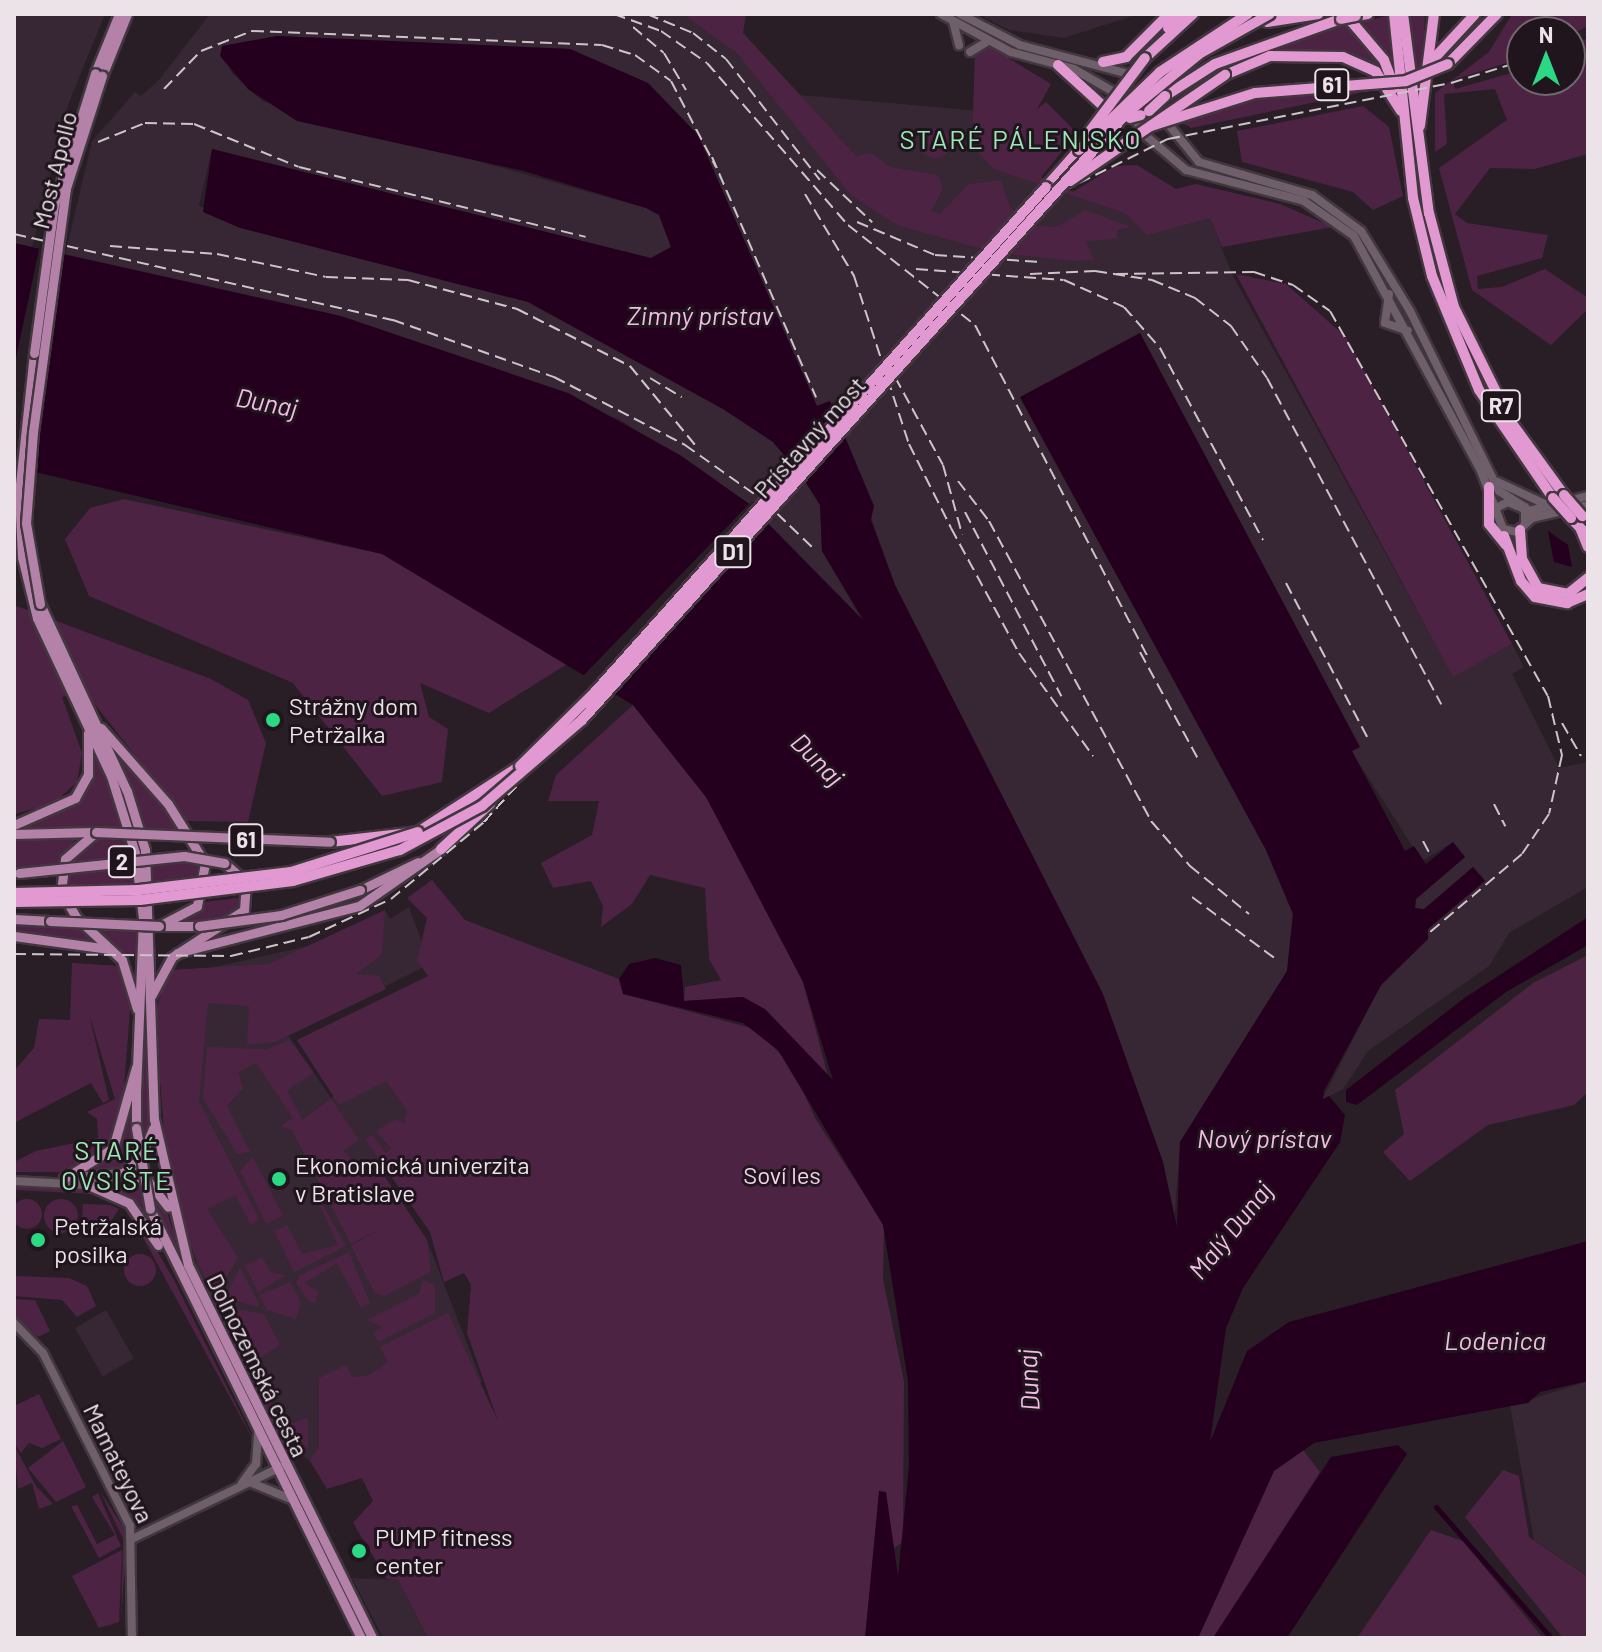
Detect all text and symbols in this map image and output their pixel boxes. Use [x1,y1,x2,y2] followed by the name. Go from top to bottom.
[1506,16,1586,96] north arrow
[1539,21,1553,47] text: N
[1314,67,1350,103] road number: 61
[25,108,83,232] street label: Most Apollo
[900,123,1142,155] district label: STARÉ PÁLENISKO
[627,299,773,331] water label: Zimný prístav
[747,370,871,504] street label: Prístavný most
[233,381,301,423] water label: Dunaj
[1479,388,1523,424] road number: R7
[713,534,753,570] road number: D1
[289,692,418,748] place label: Strážny dom Petržalka
[264,711,282,729] marker: Strážny dom Petržalka
[785,726,851,792] water label: Dunaj
[228,822,264,858] road number: 61
[106,844,138,880] road number: 2
[1197,1122,1331,1154] water label: Nový prístav
[61,1134,173,1196] district label: STARÉ OVSIŠTE
[295,1151,530,1207] place label: Ekonomická univerzita v Bratislave
[743,1161,821,1189] park label: Soví les
[270,1170,288,1188] marker: Ekonomická univerzita v Bratislave
[1181,1175,1279,1285] water label: Malý Dunaj
[54,1212,162,1268] place label: Petržalská posilka
[29,1231,47,1249] marker: Petržalská posilka
[201,1269,315,1461] street label: Dolnozemská cesta
[1444,1324,1546,1356] water label: Lodenica
[1011,1348,1045,1412] water label: Dunaj
[78,1399,160,1527] street label: Mamateyova
[375,1523,512,1579] place label: PUMP fitness center
[350,1542,368,1560] marker: PUMP fitness center

